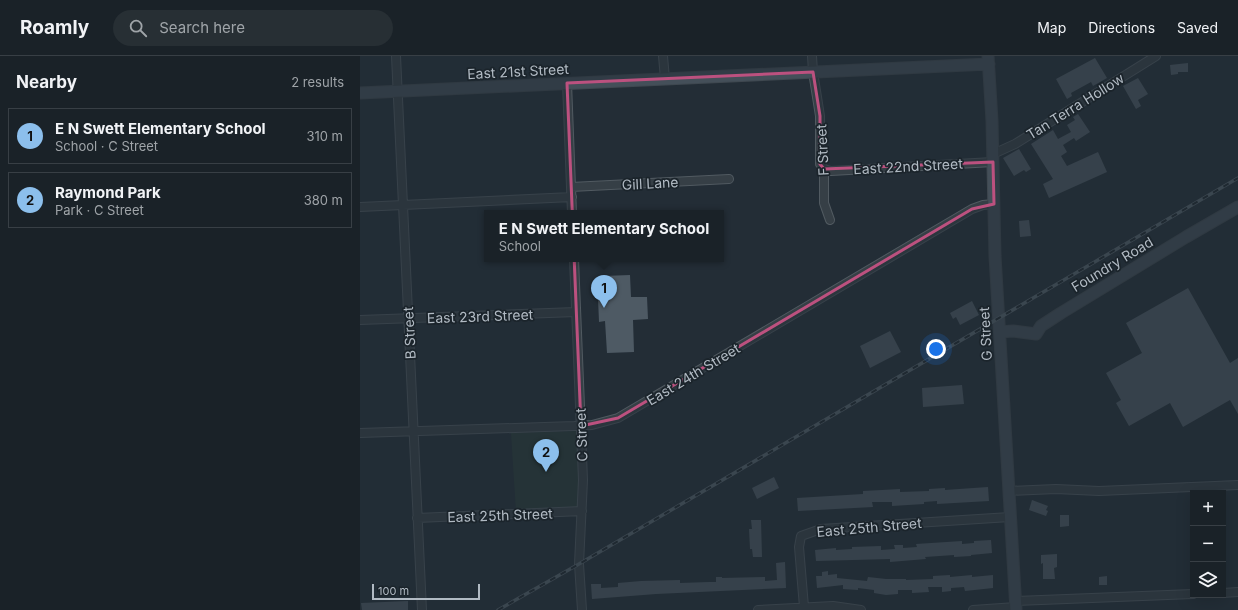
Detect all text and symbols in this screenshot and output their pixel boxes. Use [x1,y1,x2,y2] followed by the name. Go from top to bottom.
[113,10,393,46] search box
[20,16,89,39] text: Roamly
[127,17,149,39] icon: search
[159,18,245,37] text: Search here
[1037,19,1066,36] text: Map
[1088,19,1155,36] text: Directions
[1177,19,1218,36] text: Saved
[467,60,570,82] street label: East 21st Street
[1023,69,1127,143] street label: Tan Terra Hollow
[16,72,77,92] text: Nearby
[291,74,344,90] text: 2 results
[55,119,266,138] text: E N Swett Elementary School
[812,123,832,176] street label: F Street
[27,128,33,144] text: 1
[306,128,343,144] text: 310 m
[55,138,158,154] text: School · C Street
[853,155,964,177] street label: East 22nd Street
[621,173,679,193] street label: Gill Lane
[55,183,161,202] text: Raymond Park
[26,192,34,208] text: 2
[304,192,343,208] text: 380 m
[55,202,144,218] text: Park · C Street
[484,210,724,262] popup
[499,219,709,238] text: E N Swett Elementary School
[1068,233,1156,295] street label: Foundry Road
[499,238,541,254] text: School
[591,275,617,308] pin: 1
[399,306,419,360] street label: B Street
[427,306,534,326] street label: East 23rd Street
[975,306,995,361] street label: G Street
[643,339,743,409] street label: East 24th Street
[926,339,946,359] your location
[572,407,590,462] street label: C Street
[533,439,559,472] pin: 2
[1190,490,1226,598] map controls
[1190,490,1226,526] button: +
[447,505,553,525] street label: East 25th Street
[816,514,923,540] street label: East 25th Street
[1190,526,1226,562] button: −
[1190,562,1226,598] button: layers
[372,582,480,601] scale bar
[378,584,409,598] text: 100 m

